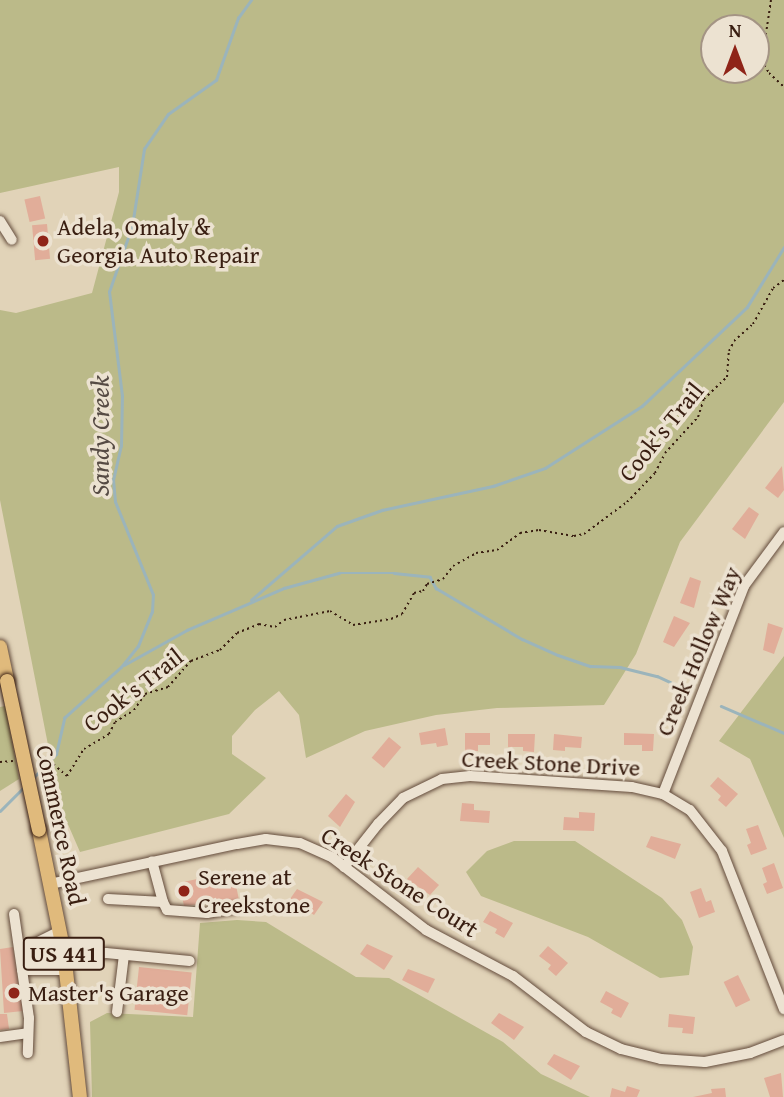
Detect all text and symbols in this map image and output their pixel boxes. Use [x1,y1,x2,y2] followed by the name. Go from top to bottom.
[700,14,770,84] north arrow
[729,16,741,44] text: N
[57,213,259,269] place label: Adela, Omaly & Georgia Auto Repair
[35,233,51,249] marker: Adela, Omaly & Georgia Auto Repair
[84,375,116,497] water label: Sandy Creek
[612,377,710,487] street label: Cook's Trail
[649,562,747,740] street label: Creek Hollow Way
[77,642,189,738] street label: Cook's Trail
[30,742,92,908] street label: Commerce Road
[461,744,641,782] street label: Creek Stone Drive
[316,820,484,944] street label: Creek Stone Court
[198,863,310,919] place label: Serene at Creekstone
[176,883,192,899] marker: Serene at Creekstone
[22,934,106,973] road number: US 441
[28,979,189,1007] place label: Master's Garage
[6,985,22,1001] marker: Master's Garage

